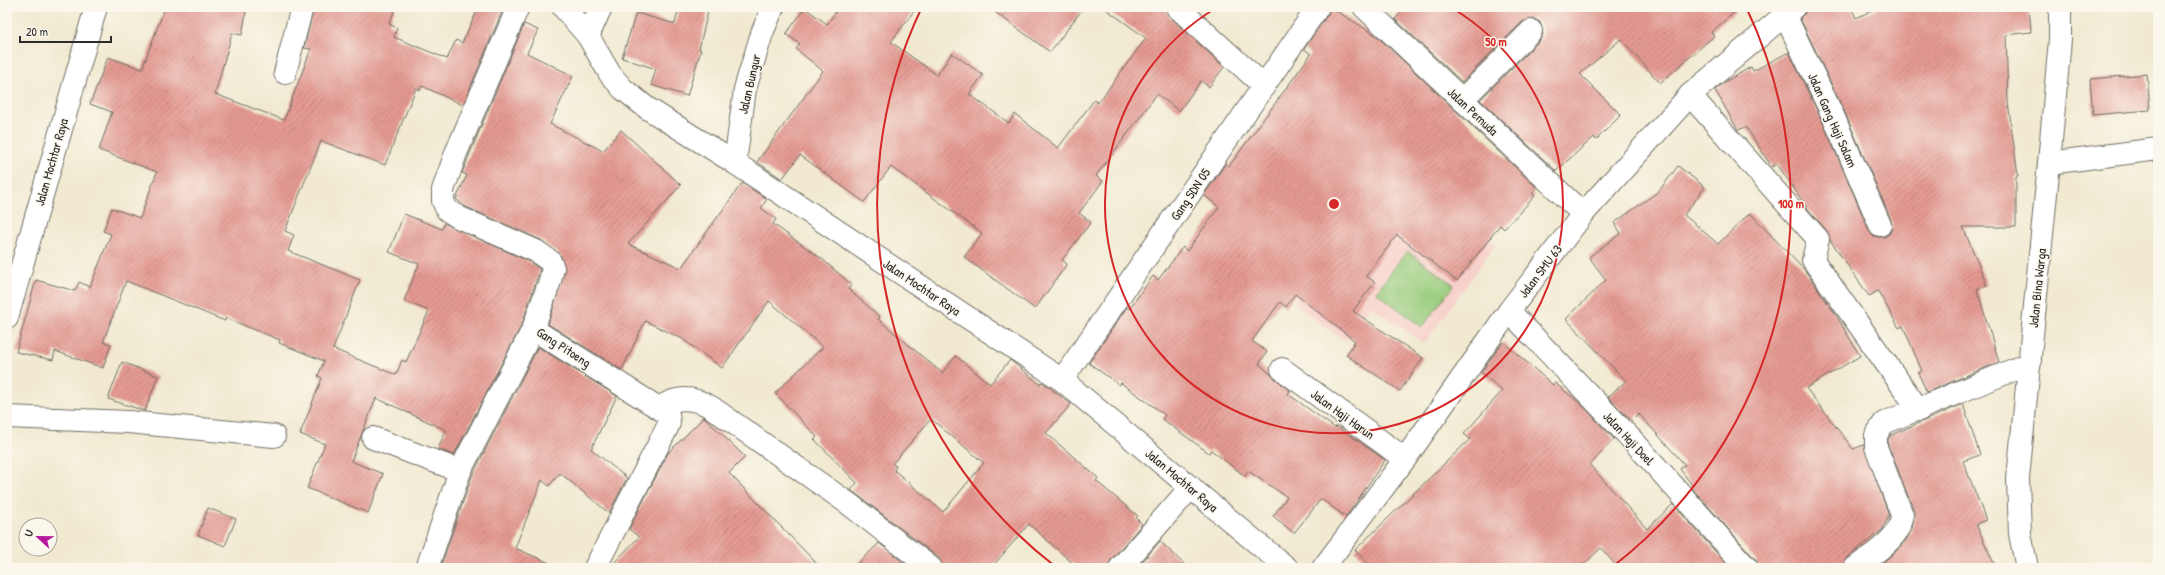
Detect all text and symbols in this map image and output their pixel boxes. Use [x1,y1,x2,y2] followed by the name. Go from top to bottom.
[20,18,111,44] scale bar
[26,23,48,40] text: 20 m
[1485,33,1507,50] text: 50 m
[733,52,765,116] street label: Jalan Bungur
[1804,70,1862,170] street label: Jalan Gang Haji Salam
[1444,83,1502,139] street label: Jalan Pemuda
[30,116,72,208] street label: Jalan Mochtar Raya
[1166,164,1214,224] street label: Gang SDN 05
[1778,195,1804,212] text: 100 m
[1327,197,1341,211] centre of rings
[1514,241,1566,301] street label: Jalan SMU 63
[2024,247,2050,329] street label: Jalan Bina Warga
[880,254,964,320] street label: Jalan Mochtar Raya
[533,323,595,371] street label: Gang Pitoeng
[1307,385,1379,443] street label: Jalan Haji Harun
[1599,407,1659,469] street label: Jalan Haji Doel
[1142,444,1222,516] street label: Jalan Mochtar Raya
[18,517,58,557] north arrow
[21,528,36,539] text: U

